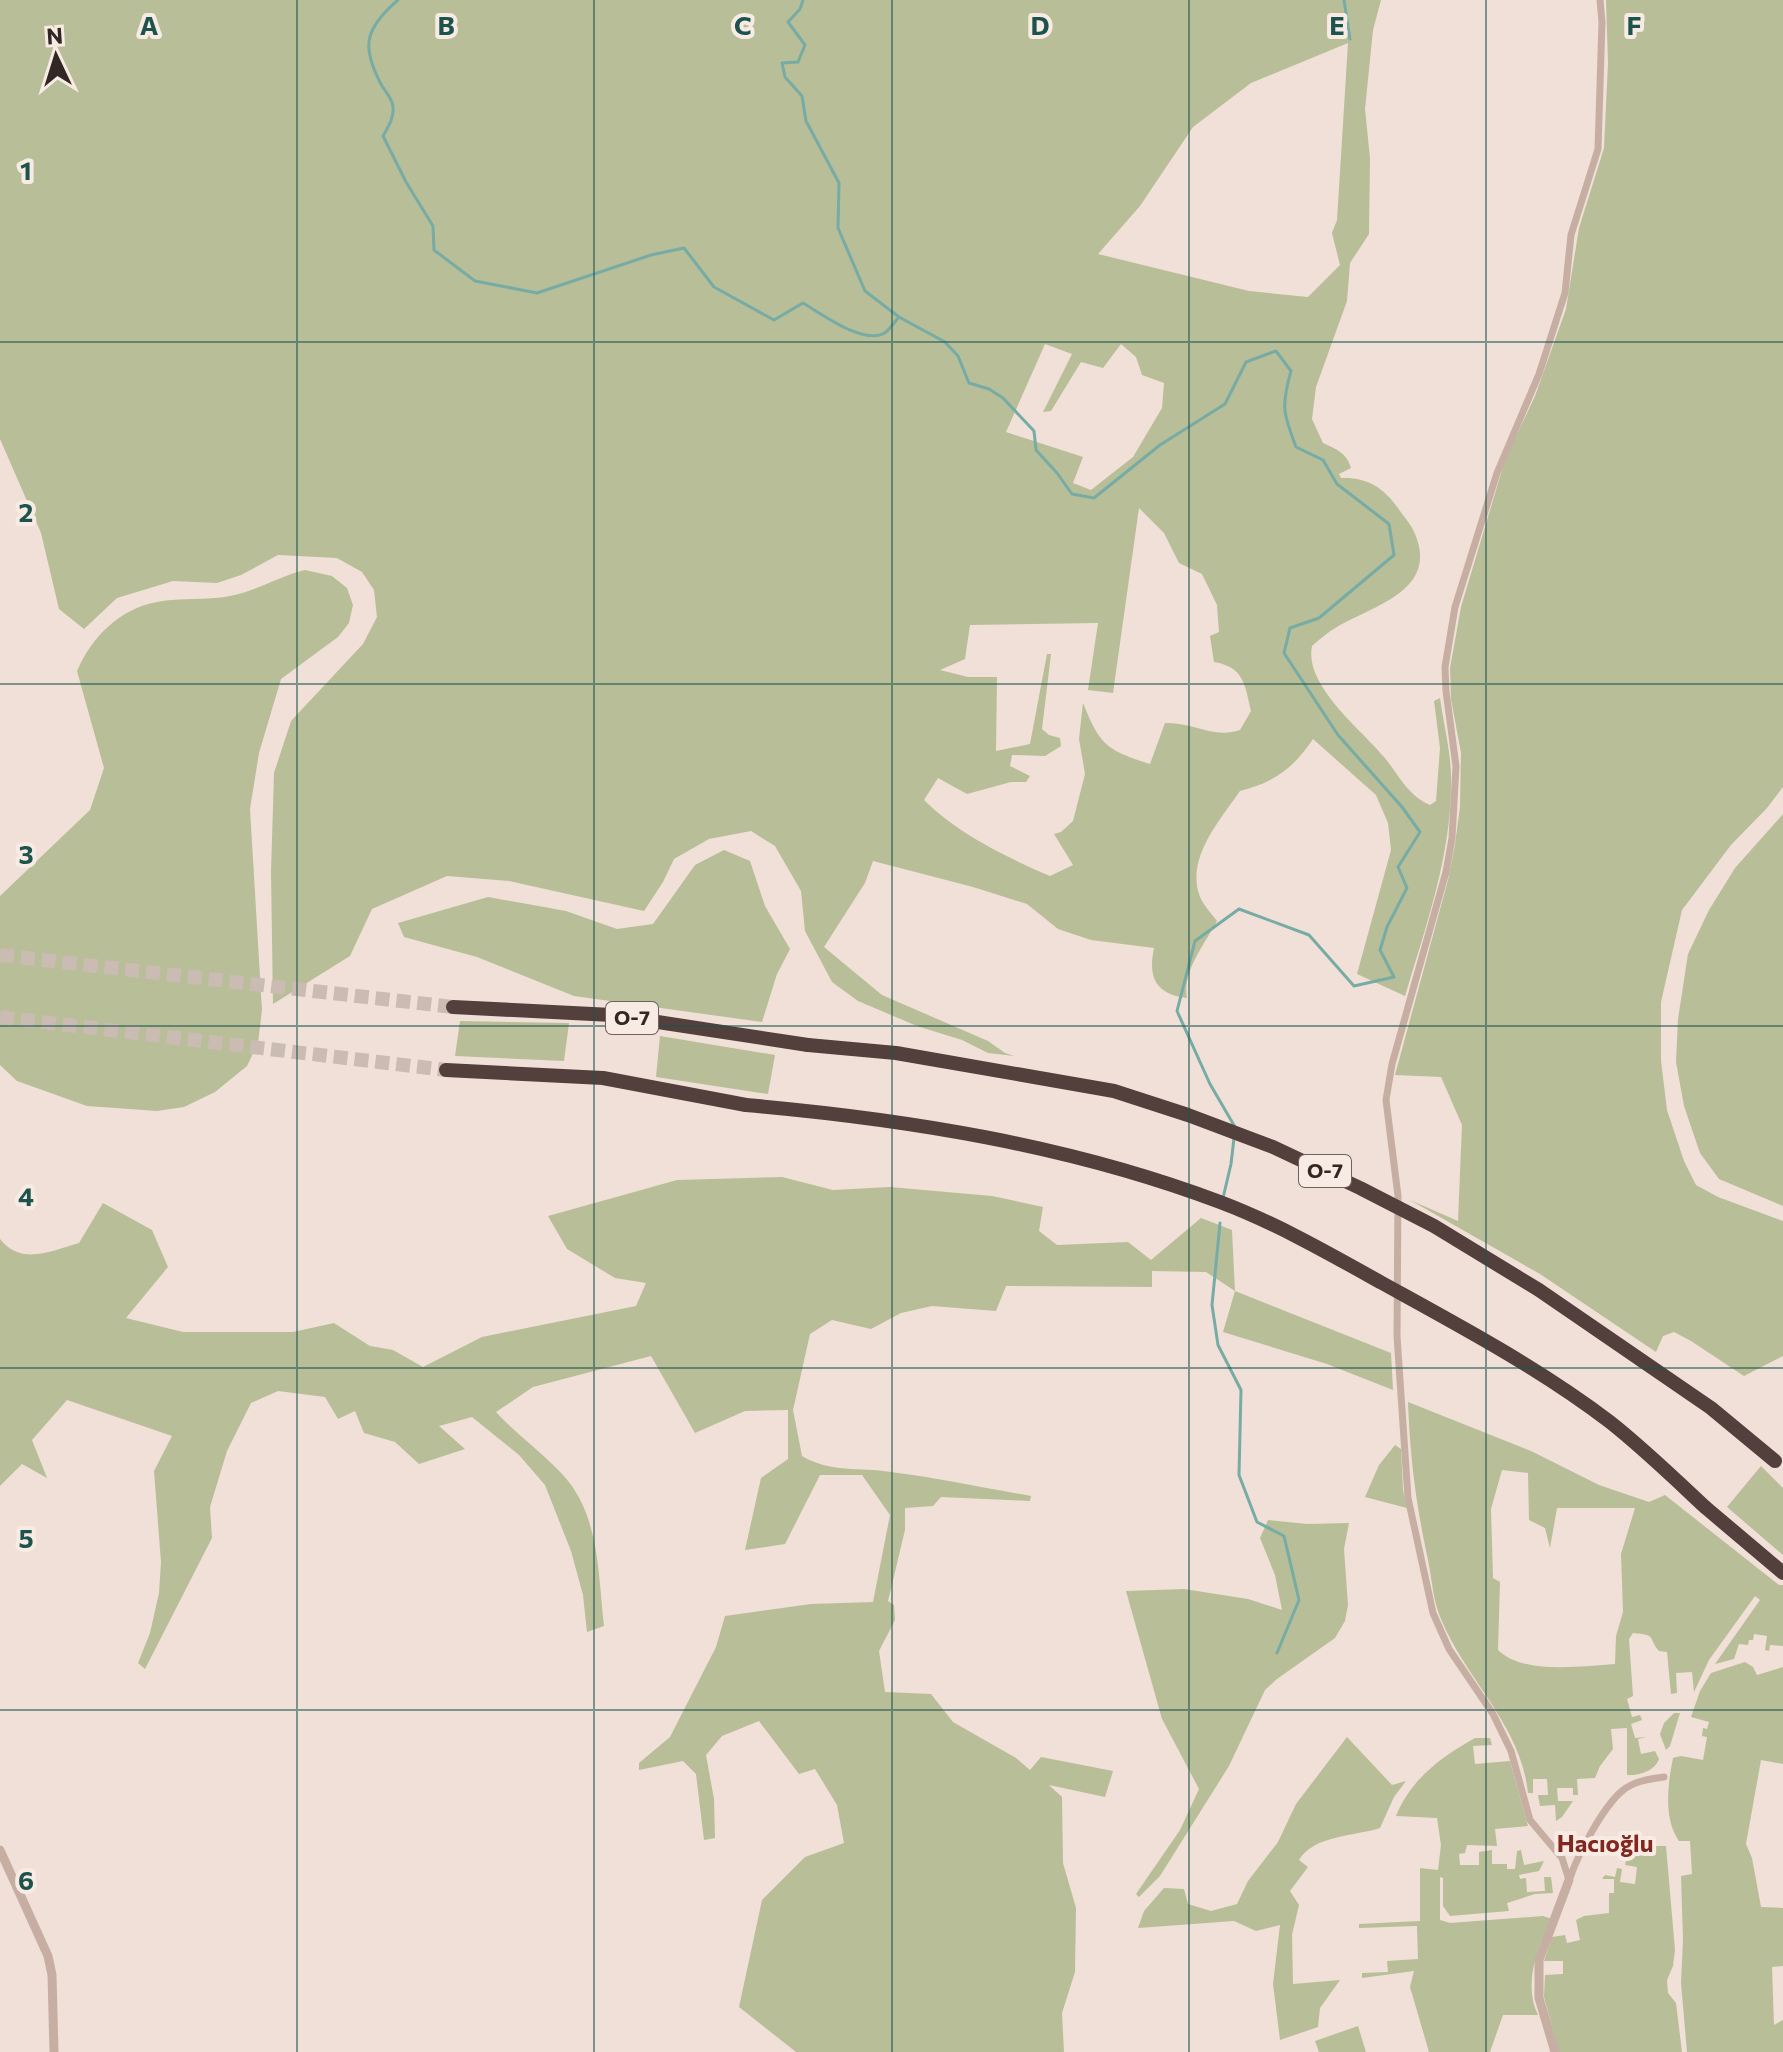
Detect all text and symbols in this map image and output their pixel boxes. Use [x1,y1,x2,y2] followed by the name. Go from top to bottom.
[140,9,159,40] text: A
[437,9,455,40] text: B
[734,9,752,40] text: C
[1030,9,1050,40] text: D
[1329,9,1345,40] text: E
[1626,9,1642,40] text: F
[16,16,96,96] north arrow
[45,22,64,50] text: N
[20,154,32,185] text: 1
[19,496,33,527] text: 2
[18,838,34,869] text: 3
[606,1002,658,1034] road number: O-7
[1299,1155,1351,1187] road number: O-7
[18,1180,34,1211] text: 4
[18,1522,34,1553] text: 5
[1557,1828,1653,1857] district label: Hacıoğlu
[18,1864,34,1895] text: 6

